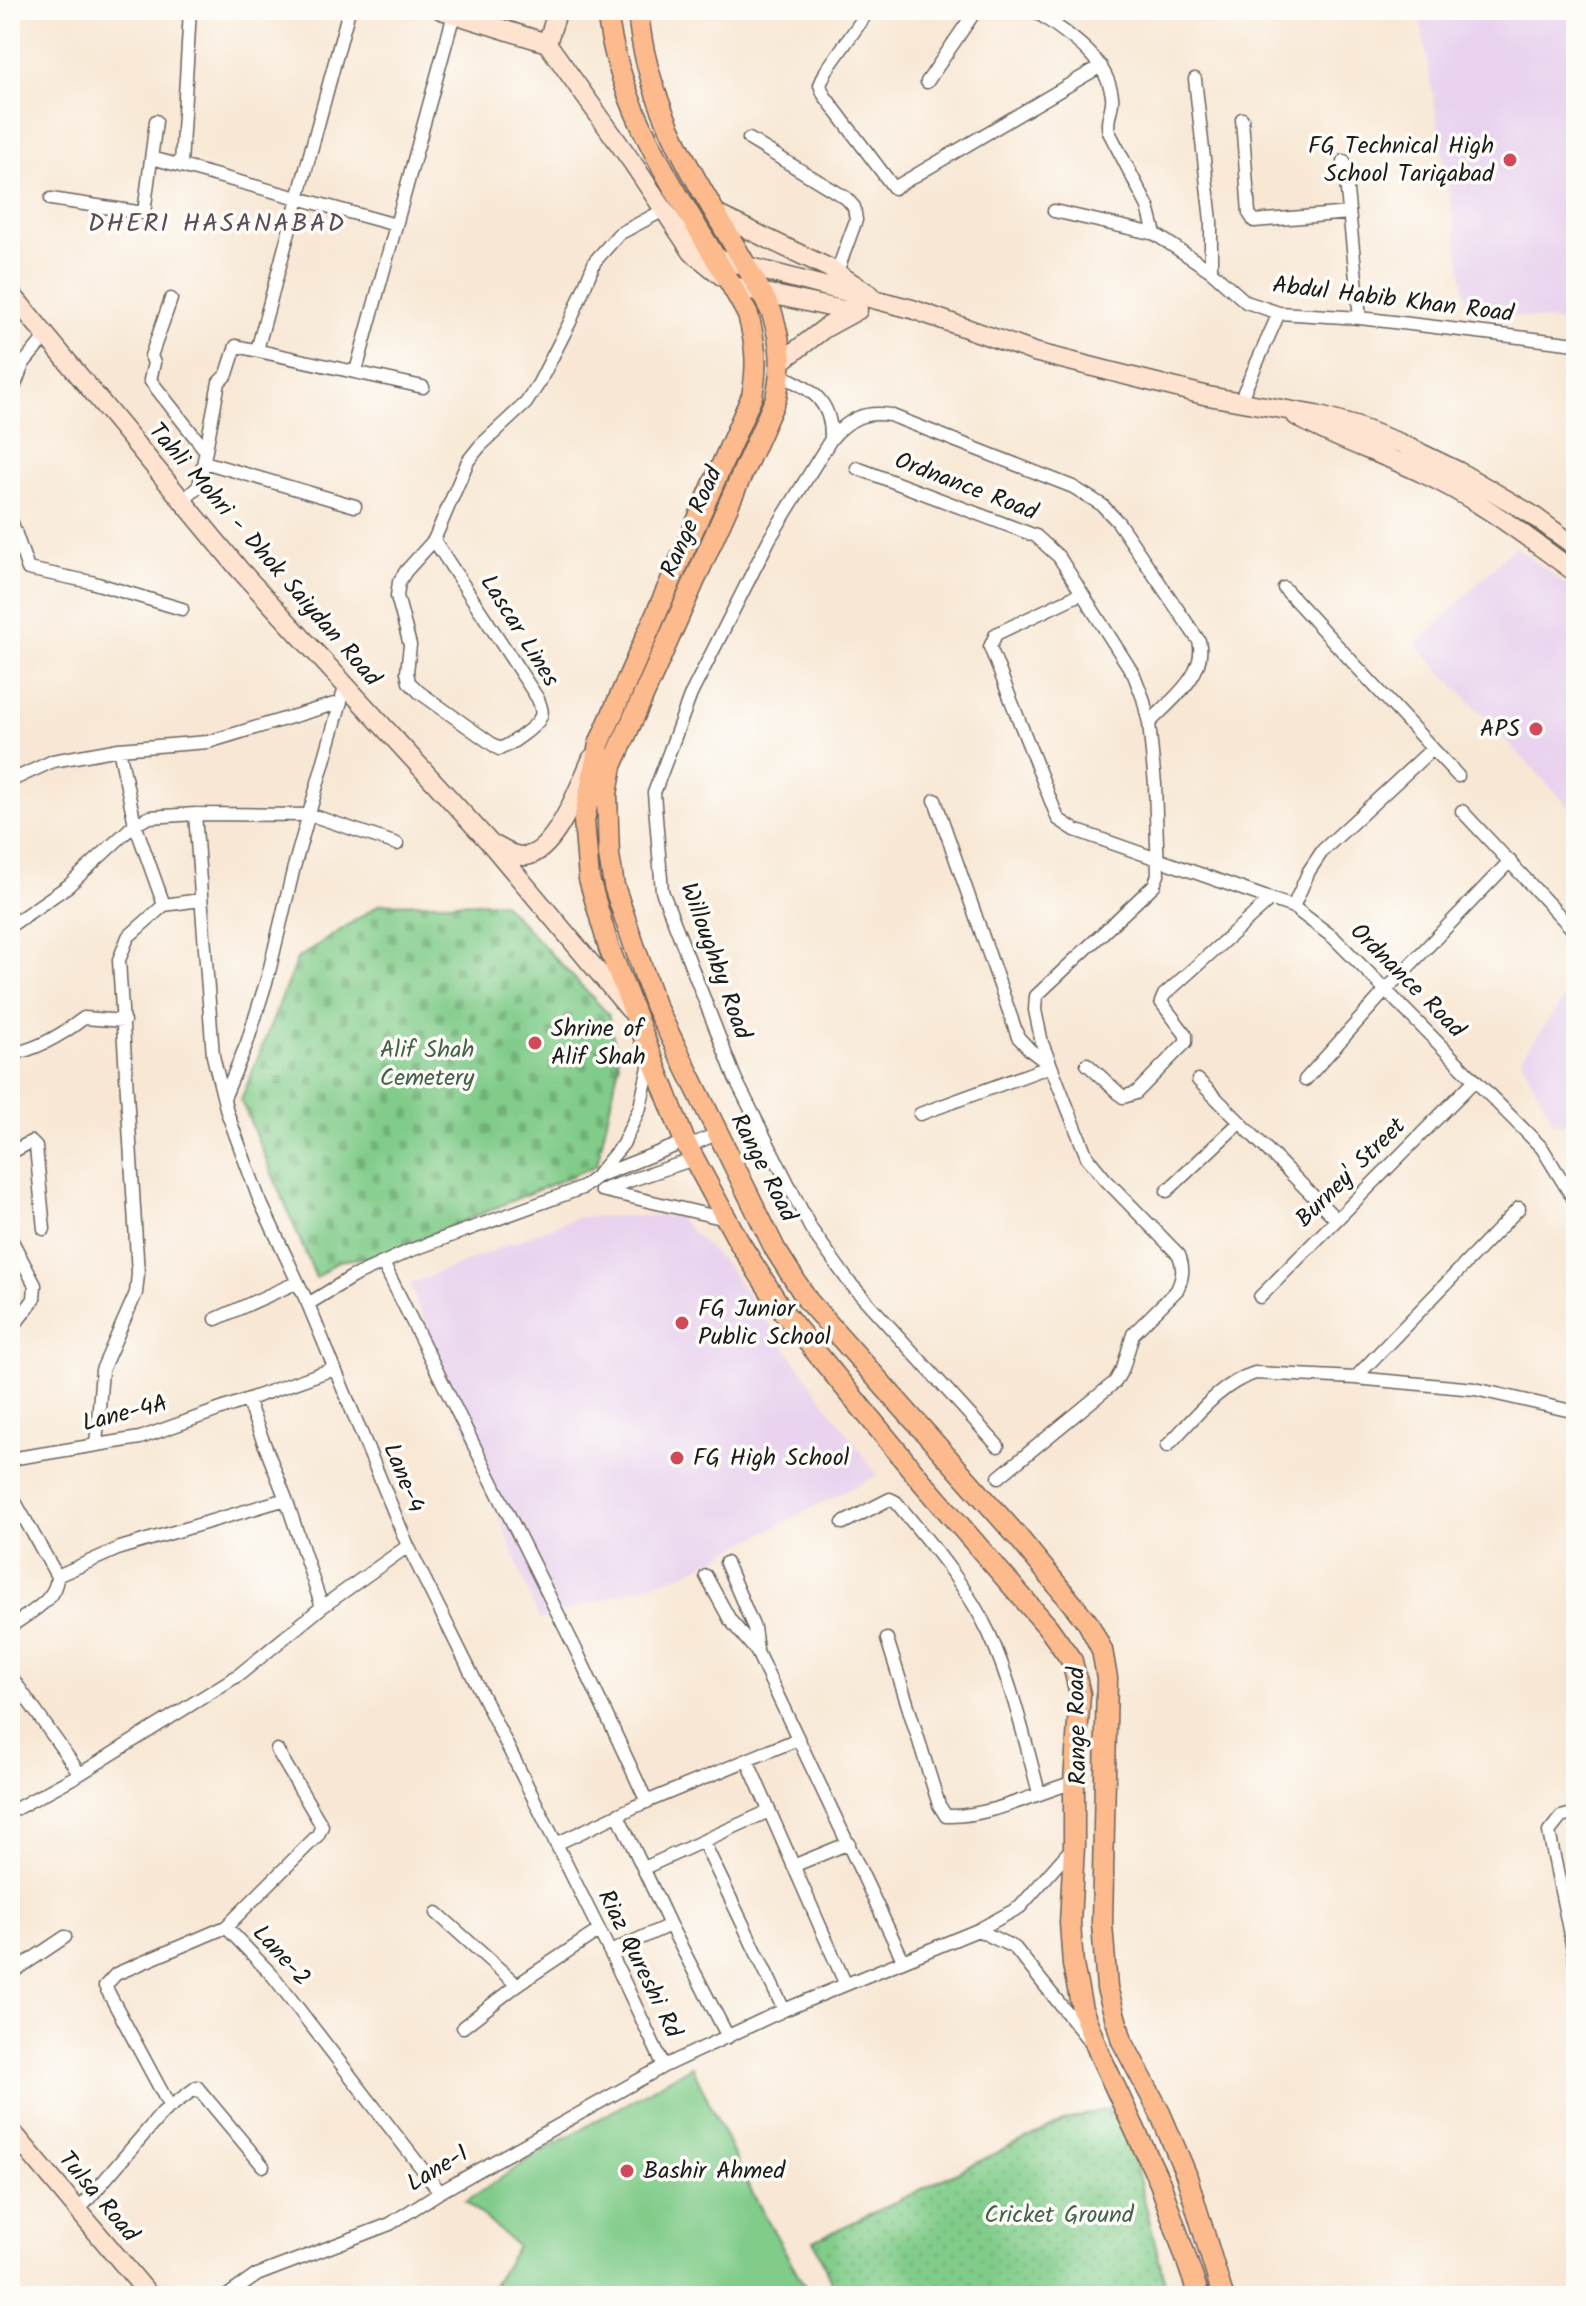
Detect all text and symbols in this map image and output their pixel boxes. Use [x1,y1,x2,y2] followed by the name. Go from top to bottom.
[1308,127,1495,194] place label: FG Technical High School Tariqabad
[1501,151,1519,169] marker: FG Technical High School Tariqabad
[88,203,346,245] district label: DHERI HASANABAD
[1270,266,1517,334] street label: Abdul Habib Khan Road
[138,414,391,697] street label: Tahli Mohri - Dhok Saiydan Road
[889,442,1044,533] street label: Ordnance Road
[650,459,734,584] street label: Range Road
[469,567,569,695] street label: Lascar Lines
[1480,710,1520,749] place label: APS
[1527,720,1545,738] marker: APS
[669,877,762,1046] street label: Willoughby Road
[1340,914,1475,1049] street label: Ordnance Road
[551,1010,646,1077] place label: Shrine of Alif Shah
[380,1031,475,1098] park label: Alif Shah Cemetery
[526,1034,544,1052] marker: Shrine of Alif Shah
[719,1107,808,1230] street label: Range Road
[1286,1108,1416,1238] street label: Burney' Street
[698,1290,831,1357] place label: FG Junior Public School
[673,1314,691,1332] marker: FG Junior Public School
[78,1385,172,1443] street label: Lane-4A
[371,1437,435,1519] street label: Lane-4
[693,1439,850,1478] place label: FG High School
[668,1449,686,1467] marker: FG High School
[1057,1666,1099,1785] street label: Range Road
[586,1883,692,2046] street label: Riaz Qureshi Rd
[242,1916,320,1996] street label: Lane-2
[399,2135,477,2203] street label: Lane-1
[48,2143,149,2252] street label: Tulsa Road
[643,2152,786,2191] place label: Bashir Ahmed
[618,2162,636,2180] marker: Bashir Ahmed
[984,2196,1135,2235] park label: Cricket Ground

